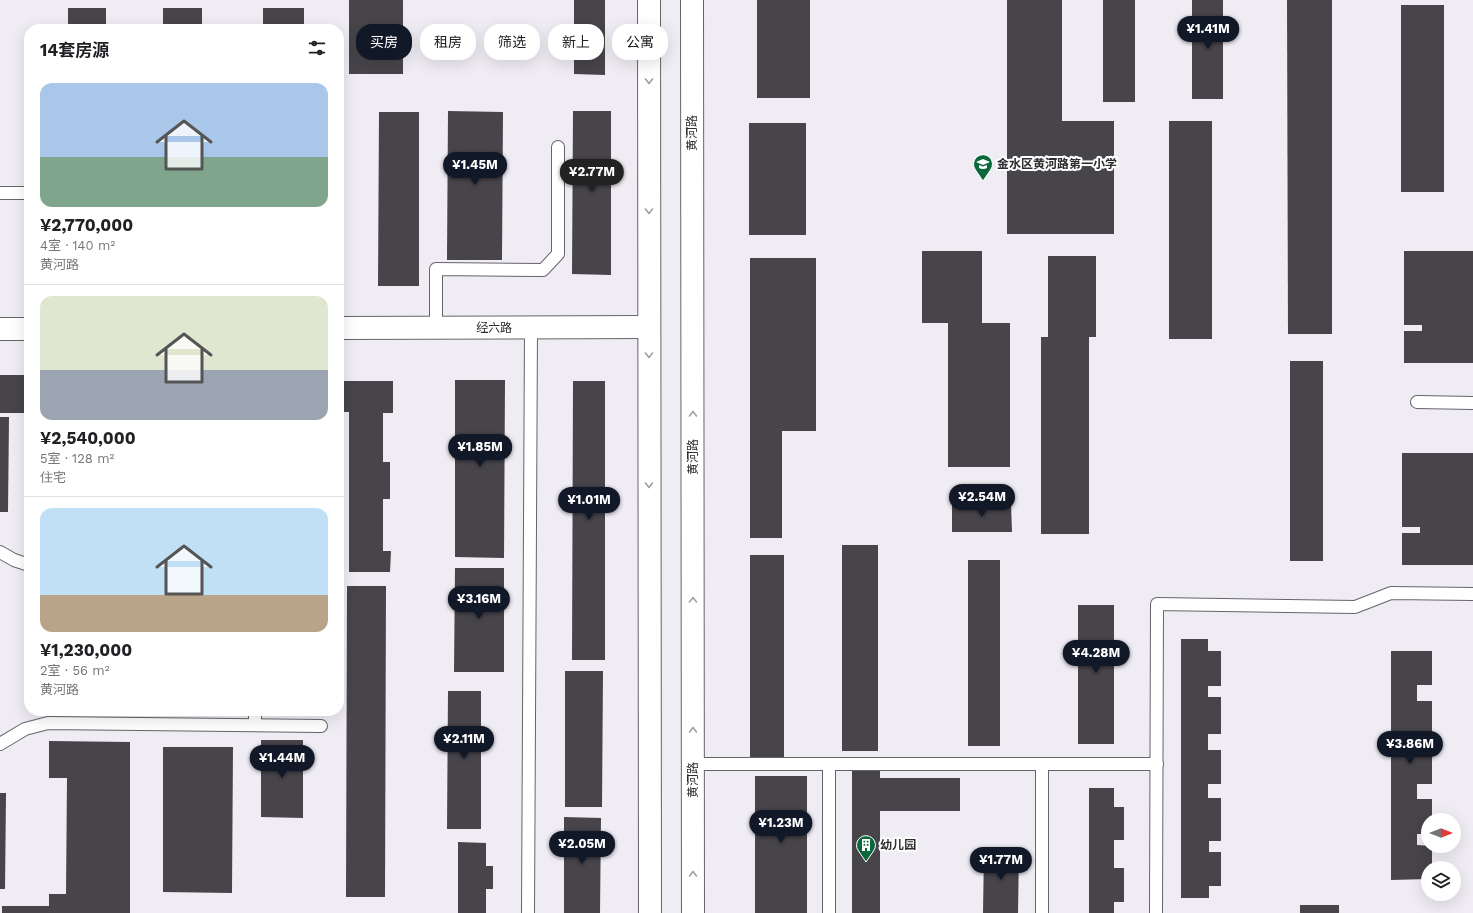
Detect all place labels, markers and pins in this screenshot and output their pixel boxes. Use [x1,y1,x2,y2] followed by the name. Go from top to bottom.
[1175,16,1241,50] pin: ¥1.41M
[442,152,508,186] pin: ¥1.45M
[972,153,994,181] school or university icon: 金水区黄河路第一小学
[997,157,1117,171] place label: 金水区黄河路第一小学
[559,159,625,193] pin: ¥2.77M
[447,434,513,468] pin: ¥1.85M
[949,484,1015,518] pin: ¥2.54M
[556,487,622,521] pin: ¥1.01M
[446,586,512,620] pin: ¥3.16M
[1063,640,1129,674] pin: ¥4.28M
[431,726,497,760] pin: ¥2.11M
[1377,731,1443,765] pin: ¥3.86M
[249,745,315,779] pin: ¥1.44M
[748,810,814,844] pin: ¥1.23M
[549,831,615,865] pin: ¥2.05M
[855,834,877,862] building icon: 幼儿园
[880,838,916,852] place label: 幼儿园
[968,847,1034,881] pin: ¥1.77M

